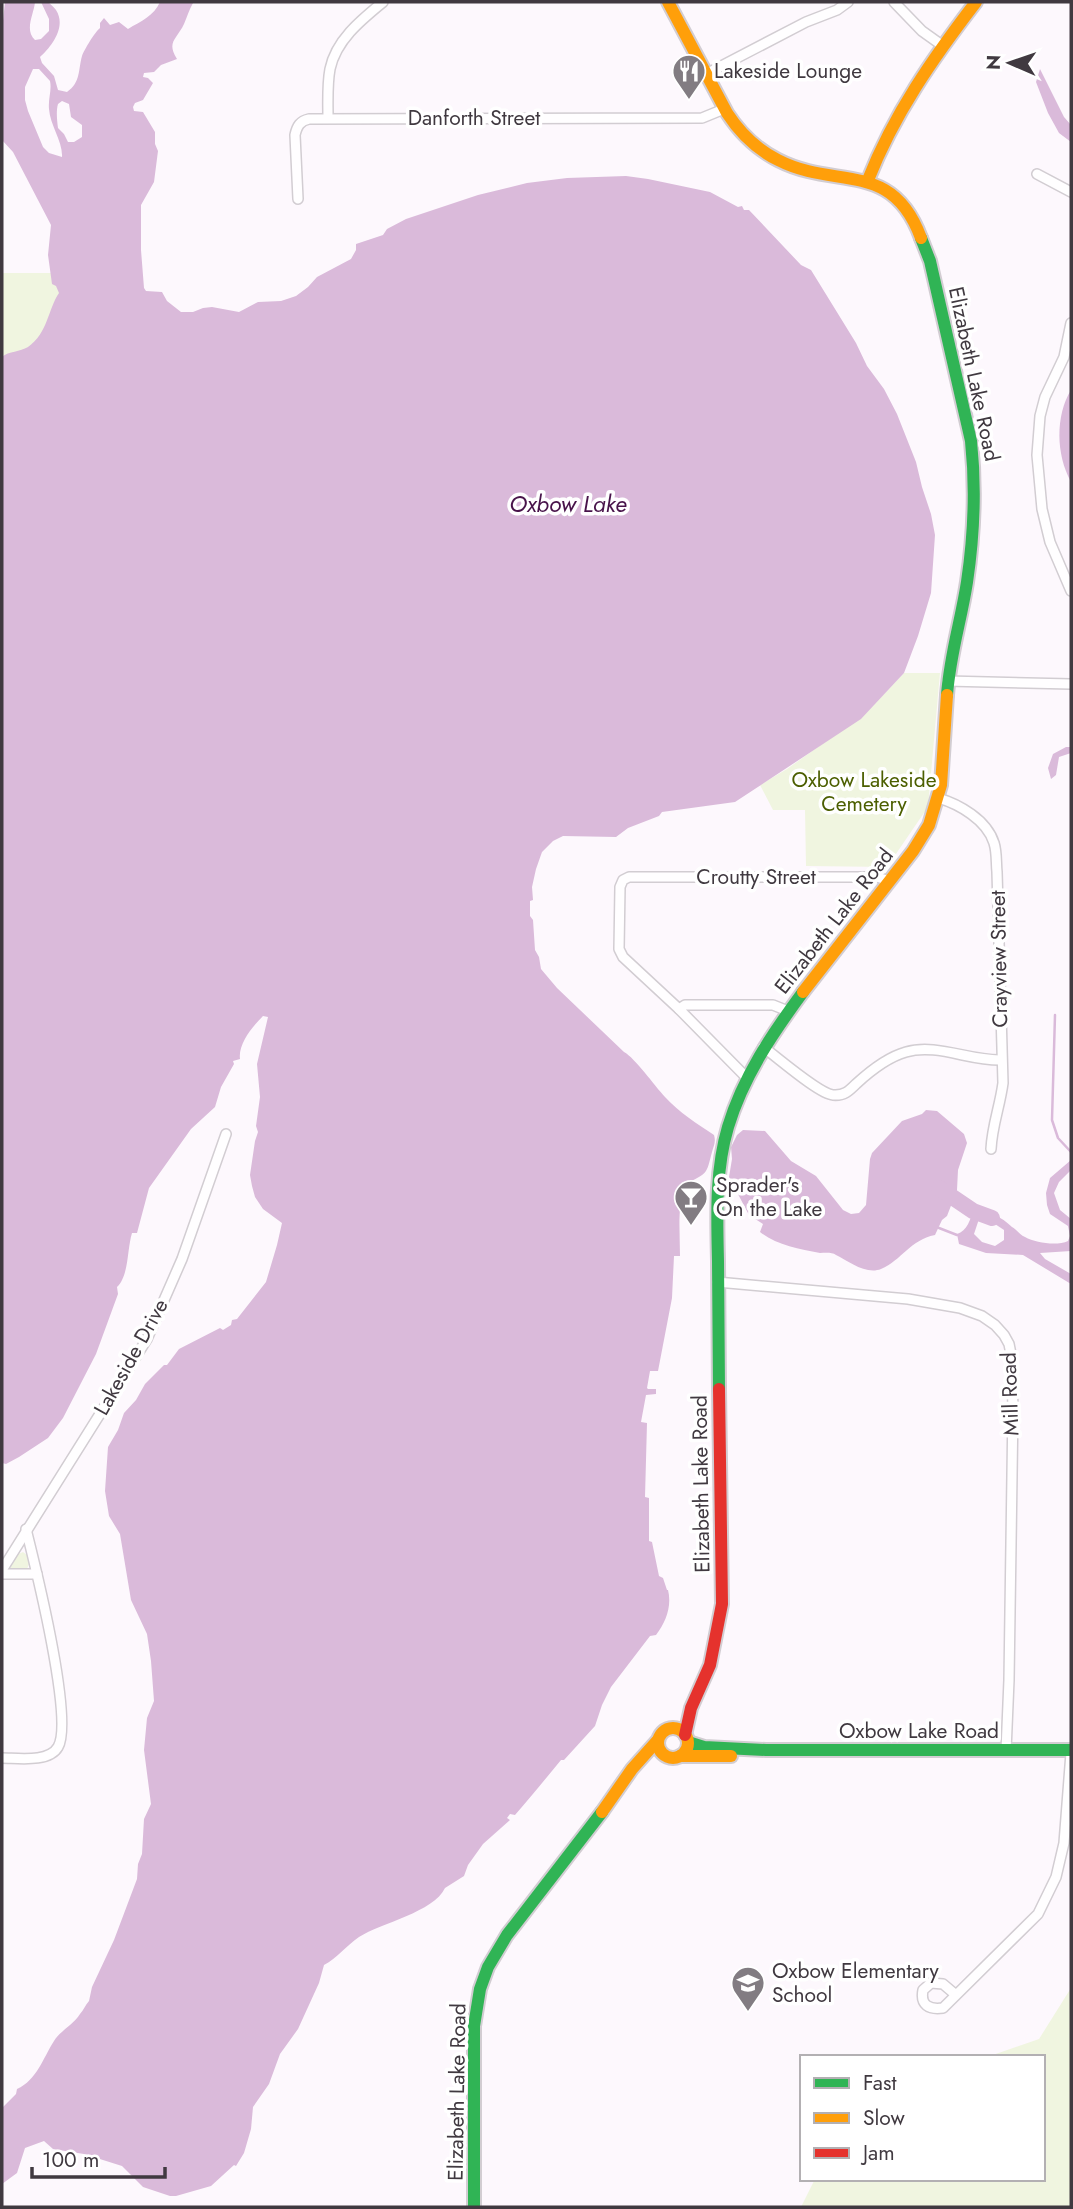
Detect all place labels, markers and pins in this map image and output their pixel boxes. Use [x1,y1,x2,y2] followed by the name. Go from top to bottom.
[670,52,708,101] restaurant icon: Lakeside Lounge
[714,56,862,86] place label: Lakeside Lounge
[716,1170,823,1224] place label: Sprader's On the Lake
[672,1178,710,1227] bar icon: Sprader's On the Lake
[772,1956,939,2010] place label: Oxbow Elementary School
[729,1964,767,2013] school or university icon: Oxbow Elementary School

